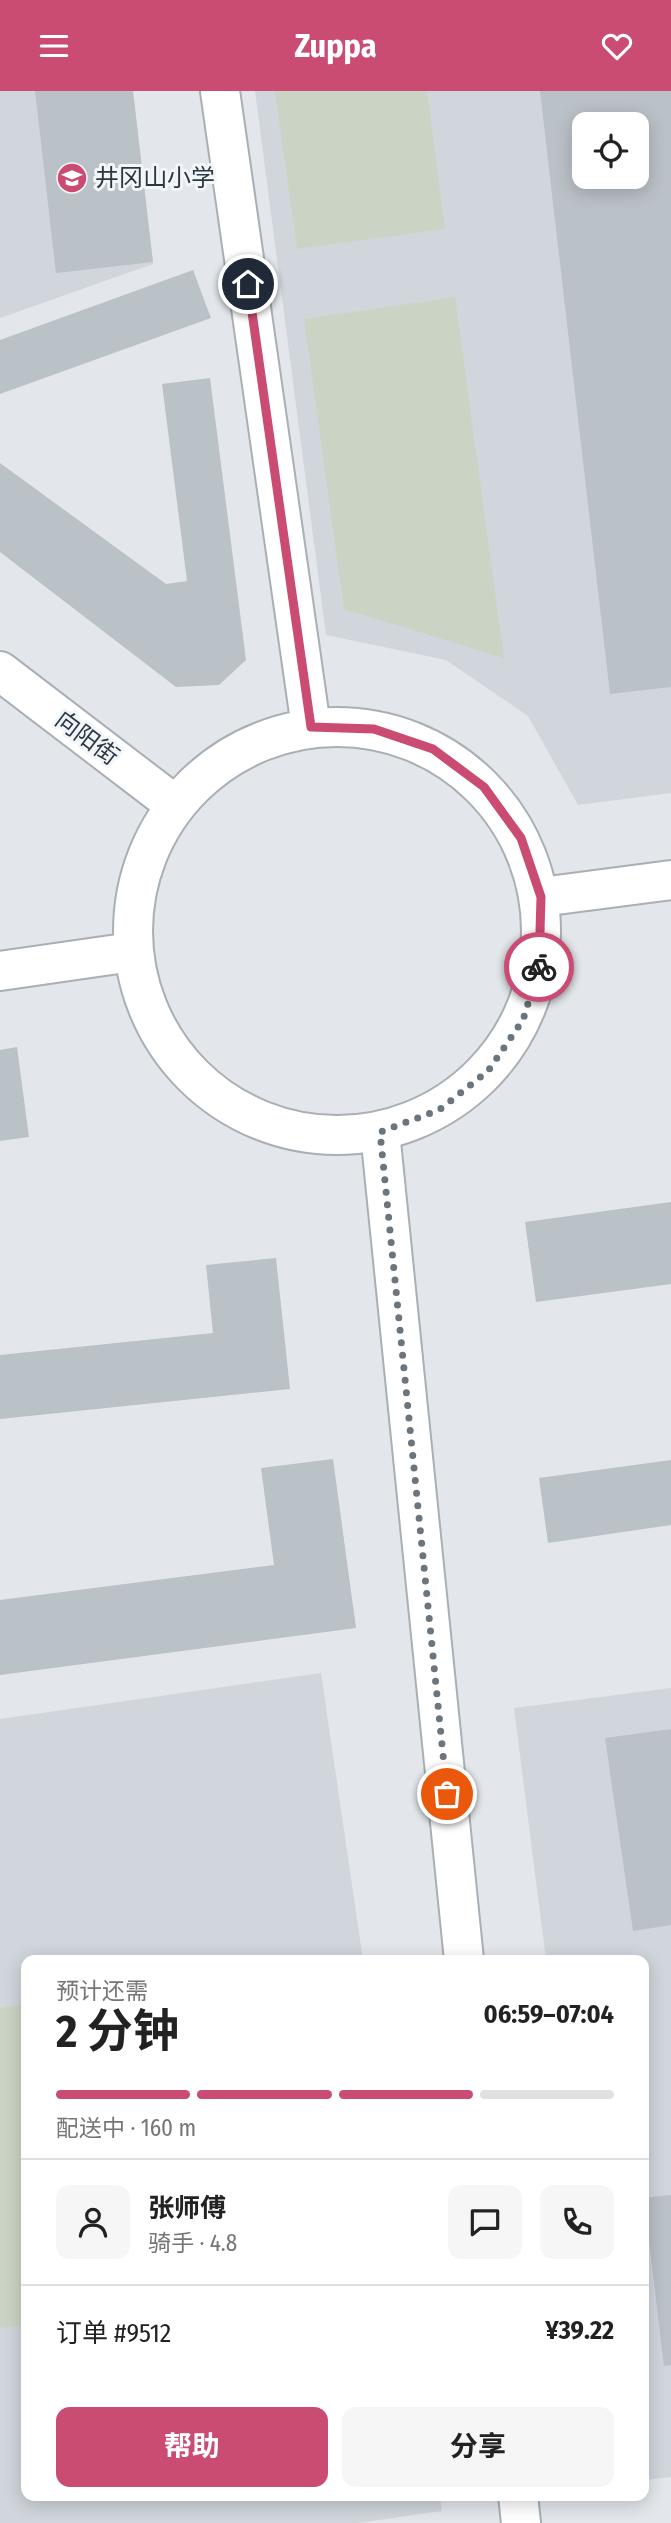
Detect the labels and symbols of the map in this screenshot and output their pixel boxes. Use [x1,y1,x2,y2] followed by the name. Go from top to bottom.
[55,161,89,195] school or university icon: 井冈山小学
[95,164,215,192] place label: 井冈山小学
[218,254,278,314] pin
[50,705,124,771] street label: 向阳街
[504,932,574,1002] courier
[417,1764,477,1824] pin

